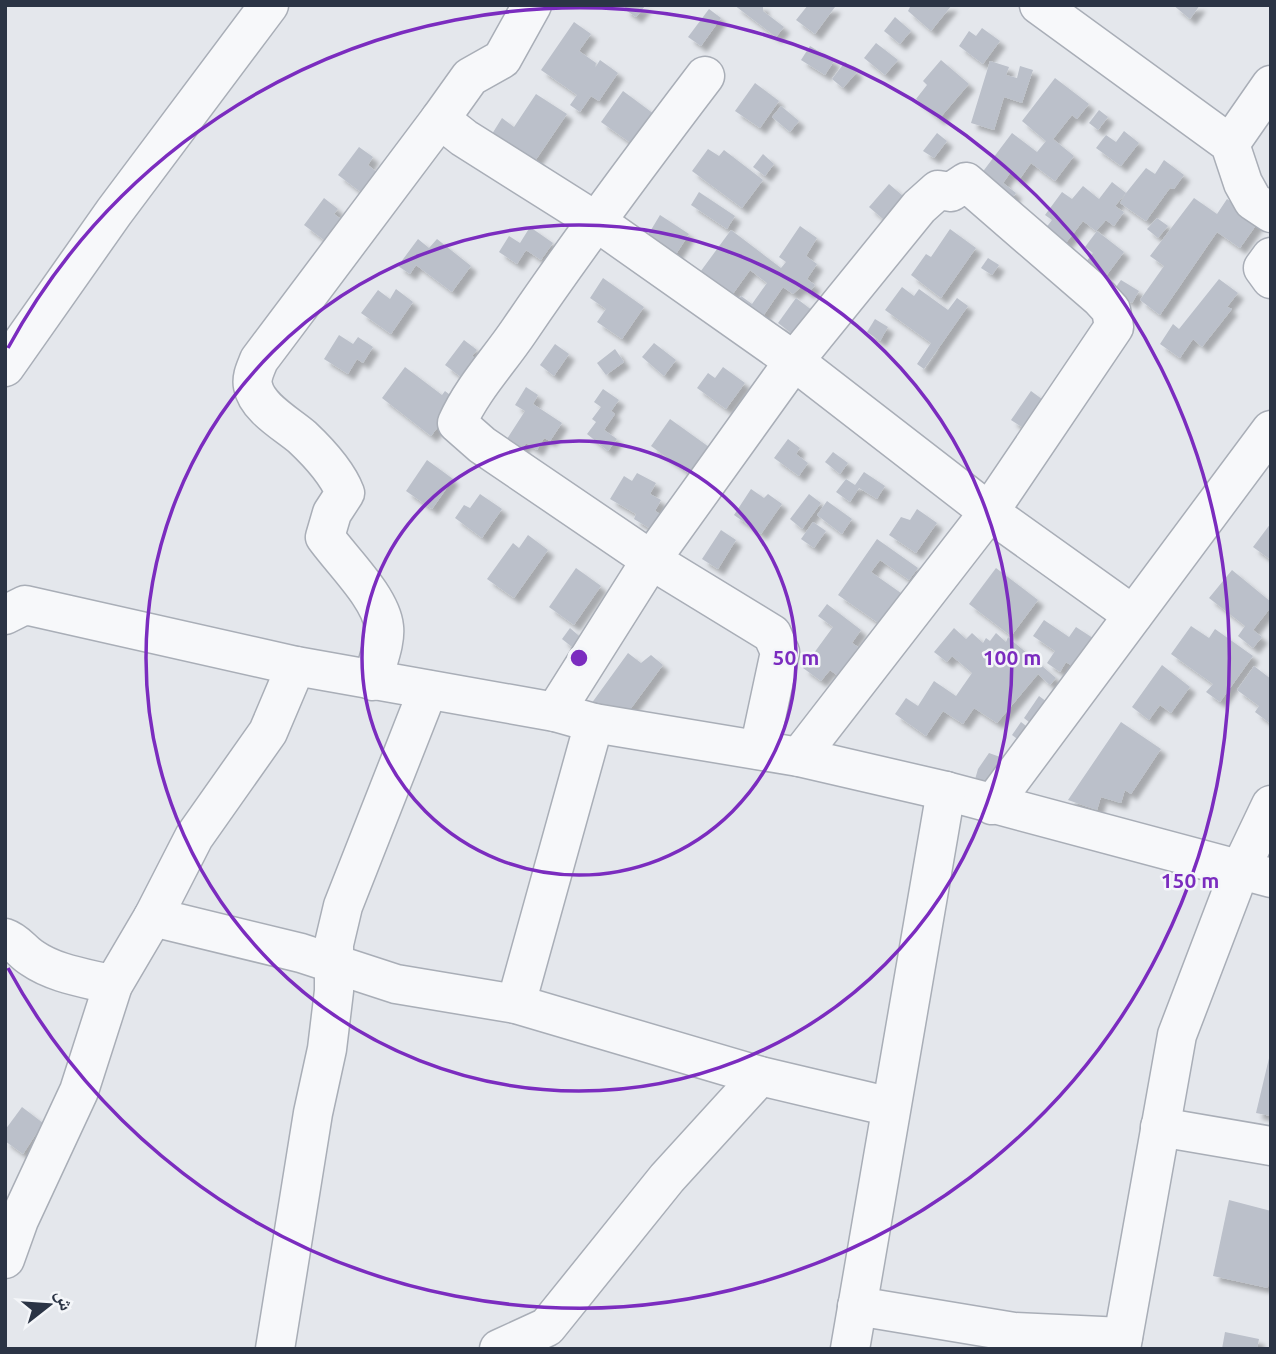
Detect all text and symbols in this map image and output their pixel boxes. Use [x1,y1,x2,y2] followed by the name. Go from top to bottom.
[773,645,819,669] text: 50 m
[983,645,1041,669] text: 100 m
[567,646,591,670] centre of rings
[1161,868,1219,892] text: 150 m
[14,1270,84,1340] north arrow
[51,1287,79,1313] text: ش

